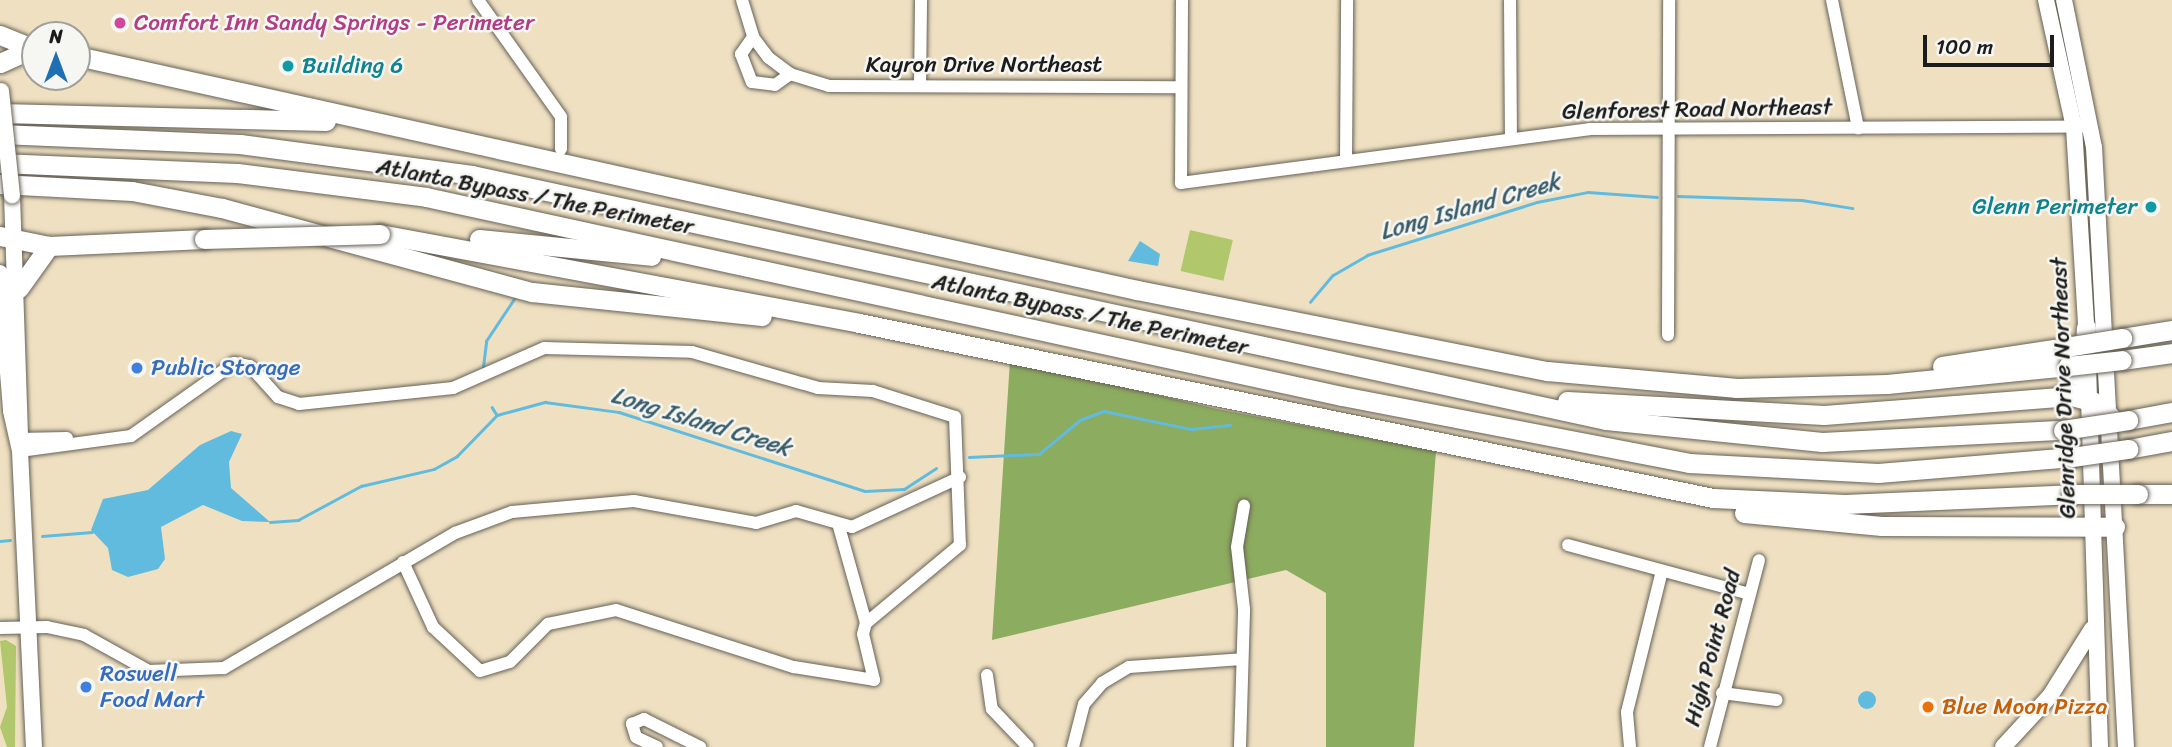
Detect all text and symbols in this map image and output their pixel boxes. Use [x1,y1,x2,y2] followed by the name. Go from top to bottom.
[134,9,533,37] place label: Comfort Inn Sandy Springs - Perimeter
[112,15,128,31] marker: Comfort Inn Sandy Springs - Perimeter
[49,20,63,53] text: N
[21,21,91,91] north arrow
[1927,21,2058,65] scale bar
[1936,28,1993,66] text: 100 m
[865,51,1103,79] street label: Kayron Drive Northeast
[302,52,403,80] place label: Building 6
[280,58,296,74] marker: Building 6
[1561,94,1833,126] street label: Glenforest Road Northeast
[375,153,695,241] street label: Atlanta Bypass / The Perimeter
[1376,167,1564,247] water label: Long Island Creek
[1973,193,2137,221] place label: Glenn Perimeter
[2143,199,2159,215] marker: Glenn Perimeter
[2046,256,2082,520] street label: Glenridge Drive Northeast
[930,268,1250,362] street label: Atlanta Bypass / The Perimeter
[151,354,300,382] place label: Public Storage
[129,360,145,376] marker: Public Storage
[607,381,795,463] water label: Long Island Creek
[1679,566,1747,730] street label: High Point Road
[100,660,204,714] place label: Roswell Food Mart
[78,679,94,695] marker: Roswell Food Mart
[1942,693,2107,721] place label: Blue Moon Pizza
[1920,699,1936,715] marker: Blue Moon Pizza

